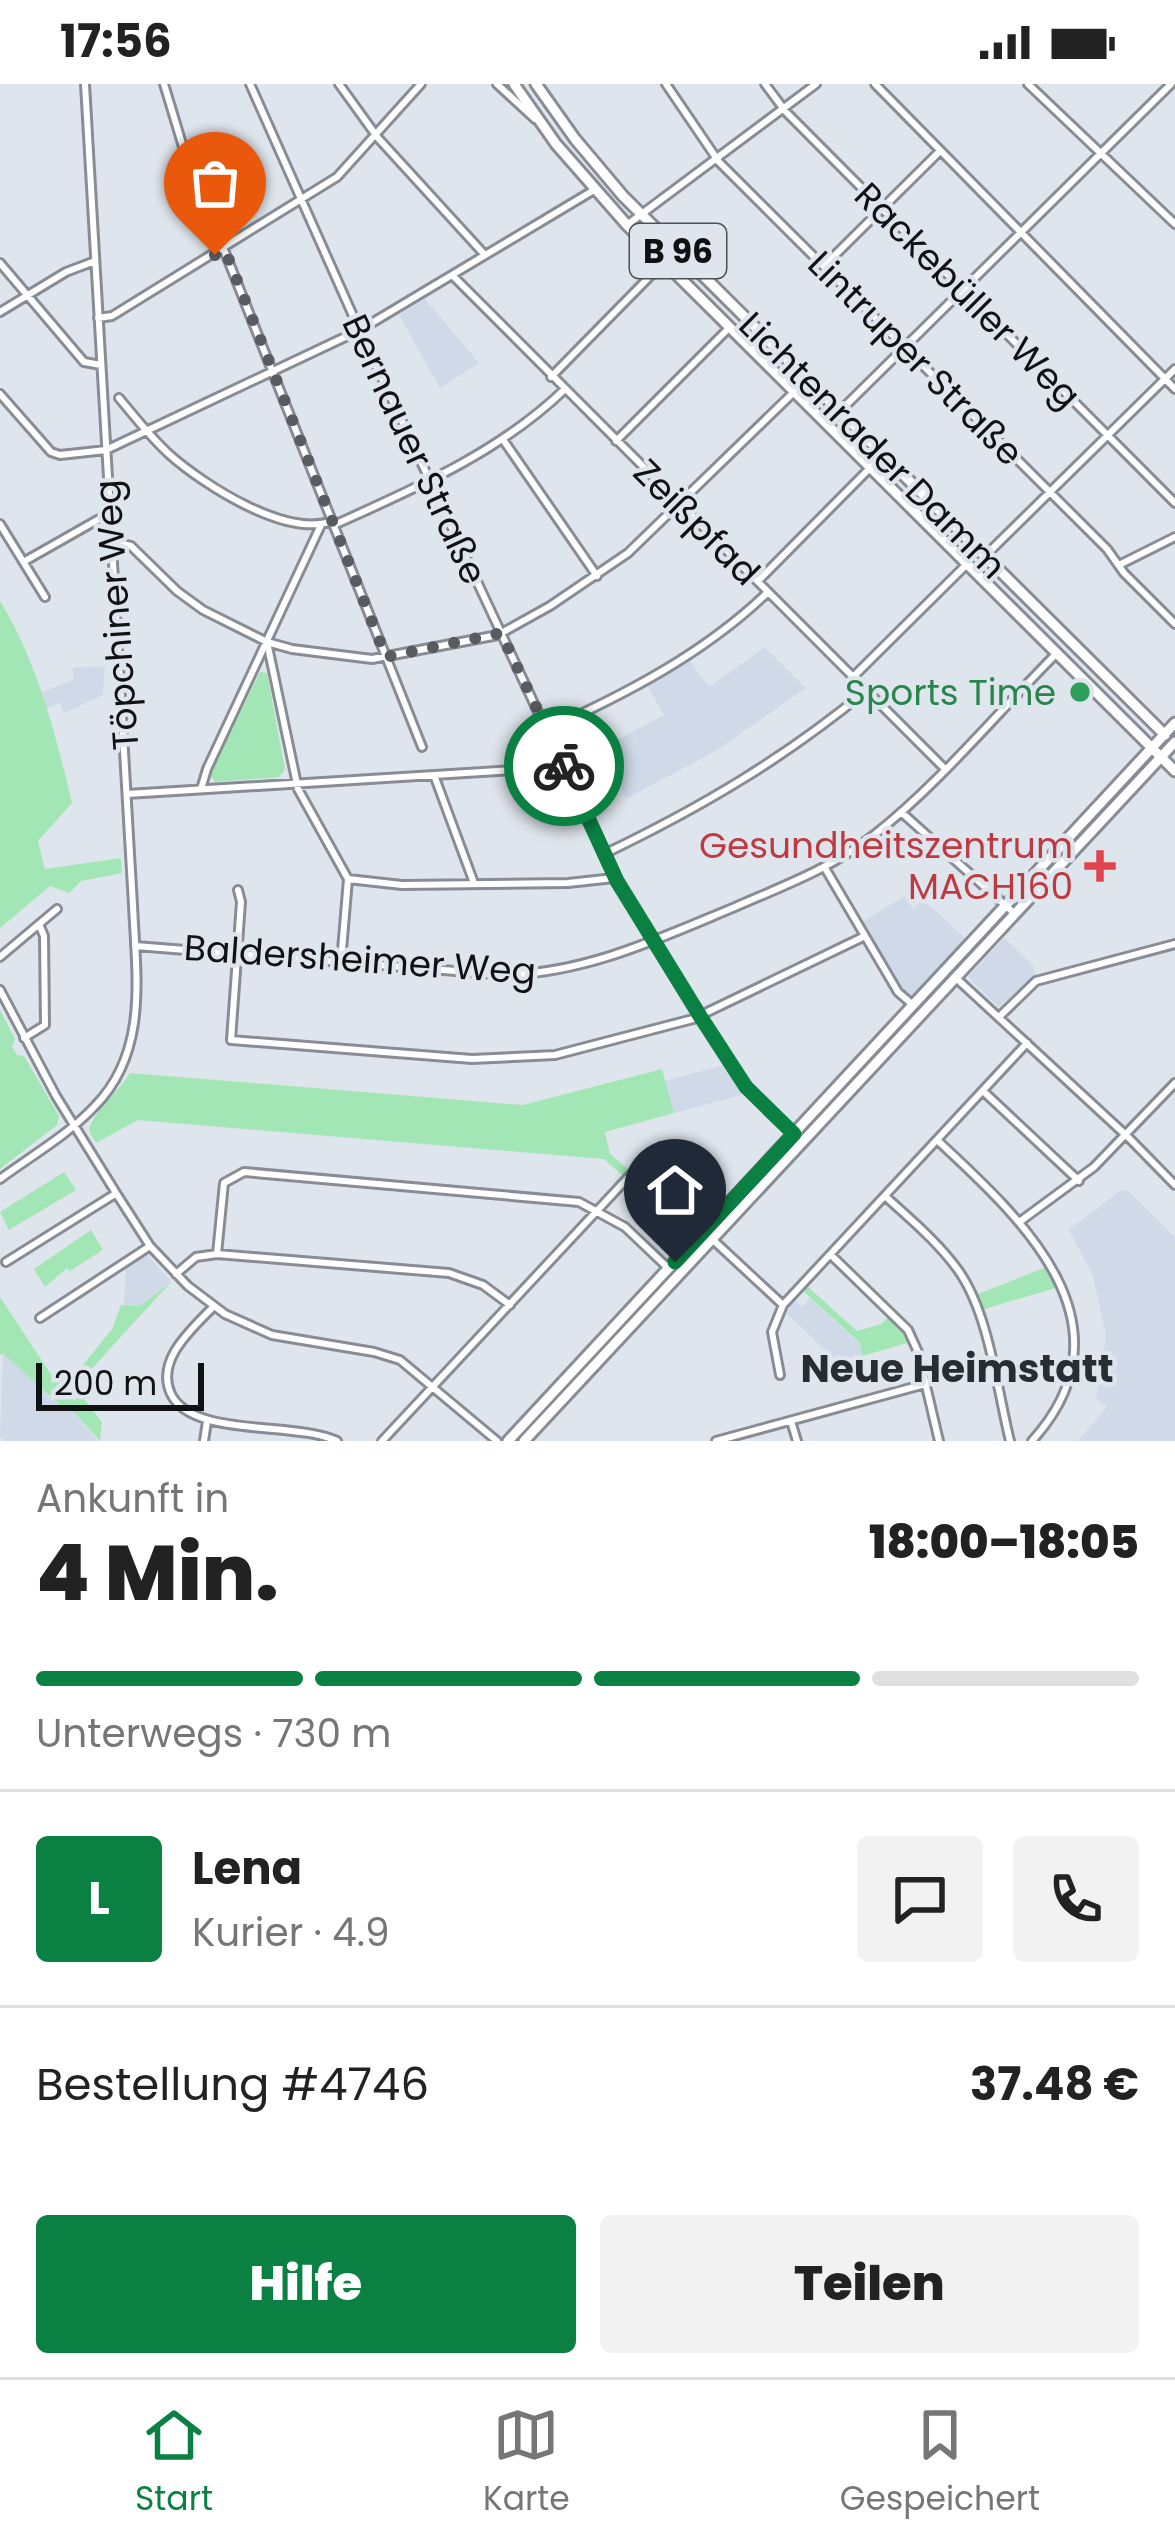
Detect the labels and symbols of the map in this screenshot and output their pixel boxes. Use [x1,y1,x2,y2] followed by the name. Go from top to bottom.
[164,132,266,255] pin
[843,171,1092,420] street label: Rackebüller Weg
[630,224,726,278] road number: B 96
[797,239,1035,477] street label: Lintruper Straße
[728,300,1018,590] street label: Lichtenrader Damm
[330,306,499,593] street label: Bernauer Straße
[622,448,771,597] street label: Zeißpfad
[82,478,151,752] street label: Töpchiner Weg
[845,667,1056,718] place label: Sports Time
[1067,679,1093,705] marker: Sports Time
[504,706,624,826] courier
[699,820,1073,912] place label: Gesundheitszentrum MACH160
[1084,850,1116,882] marker: Gesundheitszentrum MACH160
[182,922,538,997] street label: Baldersheimer Weg
[624,1139,726,1262] pin
[800,1341,1114,1396] district label: Neue Heimstatt
[36,1357,204,1410] scale bar

